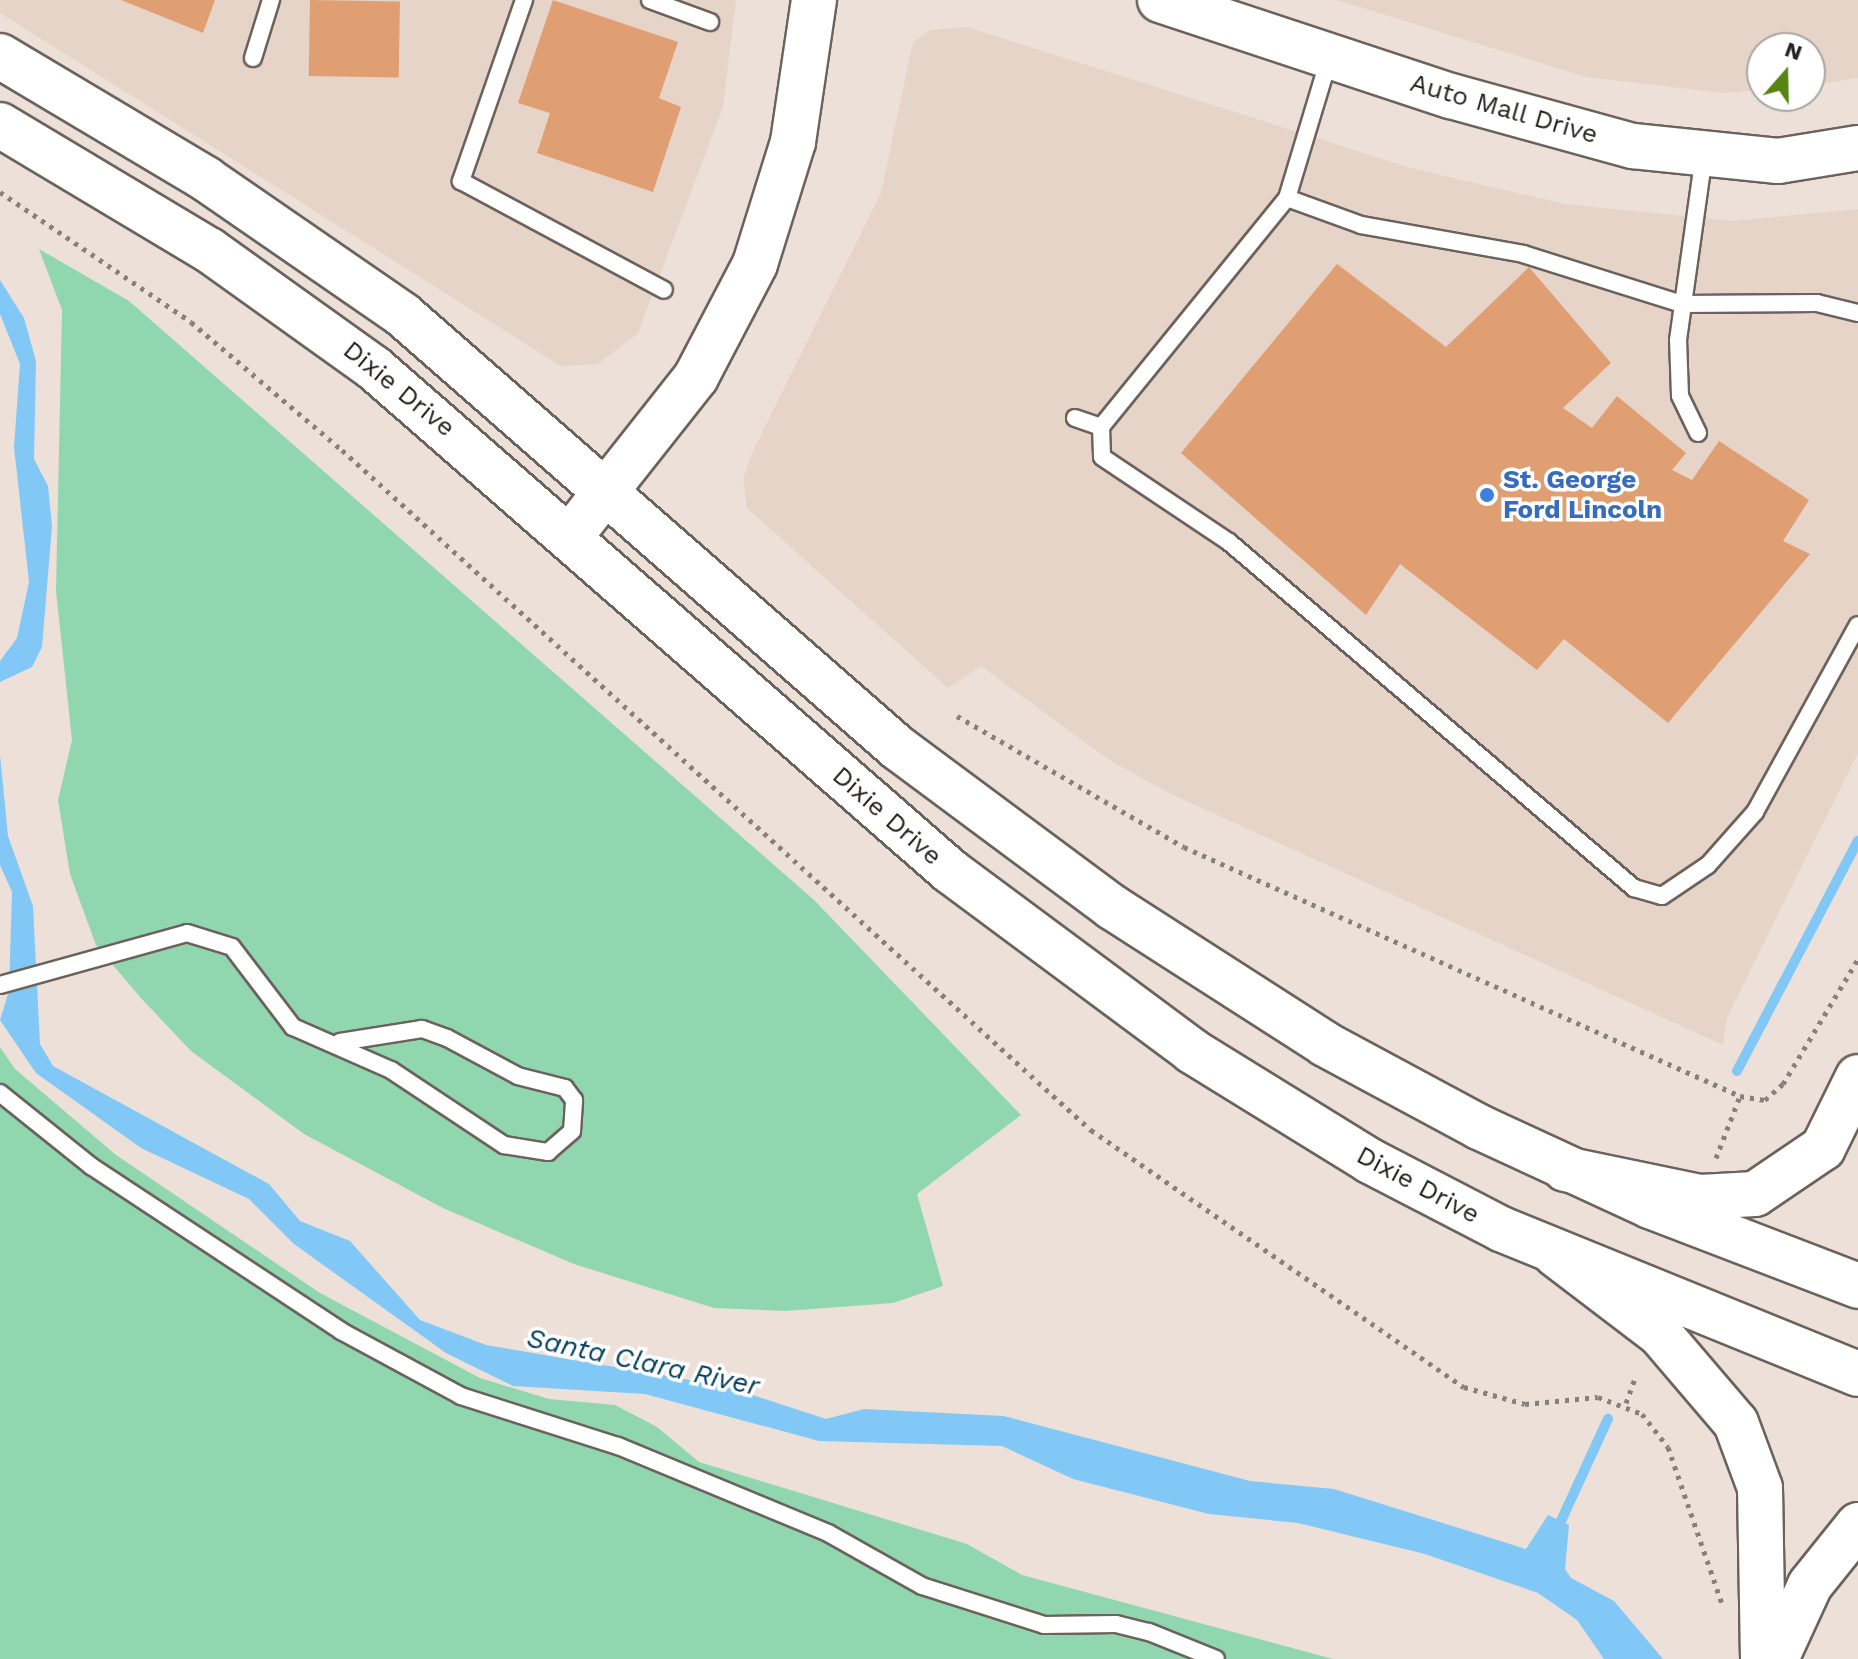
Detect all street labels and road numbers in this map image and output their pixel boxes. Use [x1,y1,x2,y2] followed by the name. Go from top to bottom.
[1406,67,1602,151] street label: Auto Mall Drive
[337,334,461,444] street label: Dixie Drive
[826,760,948,872] street label: Dixie Drive
[1351,1140,1485,1230] street label: Dixie Drive

